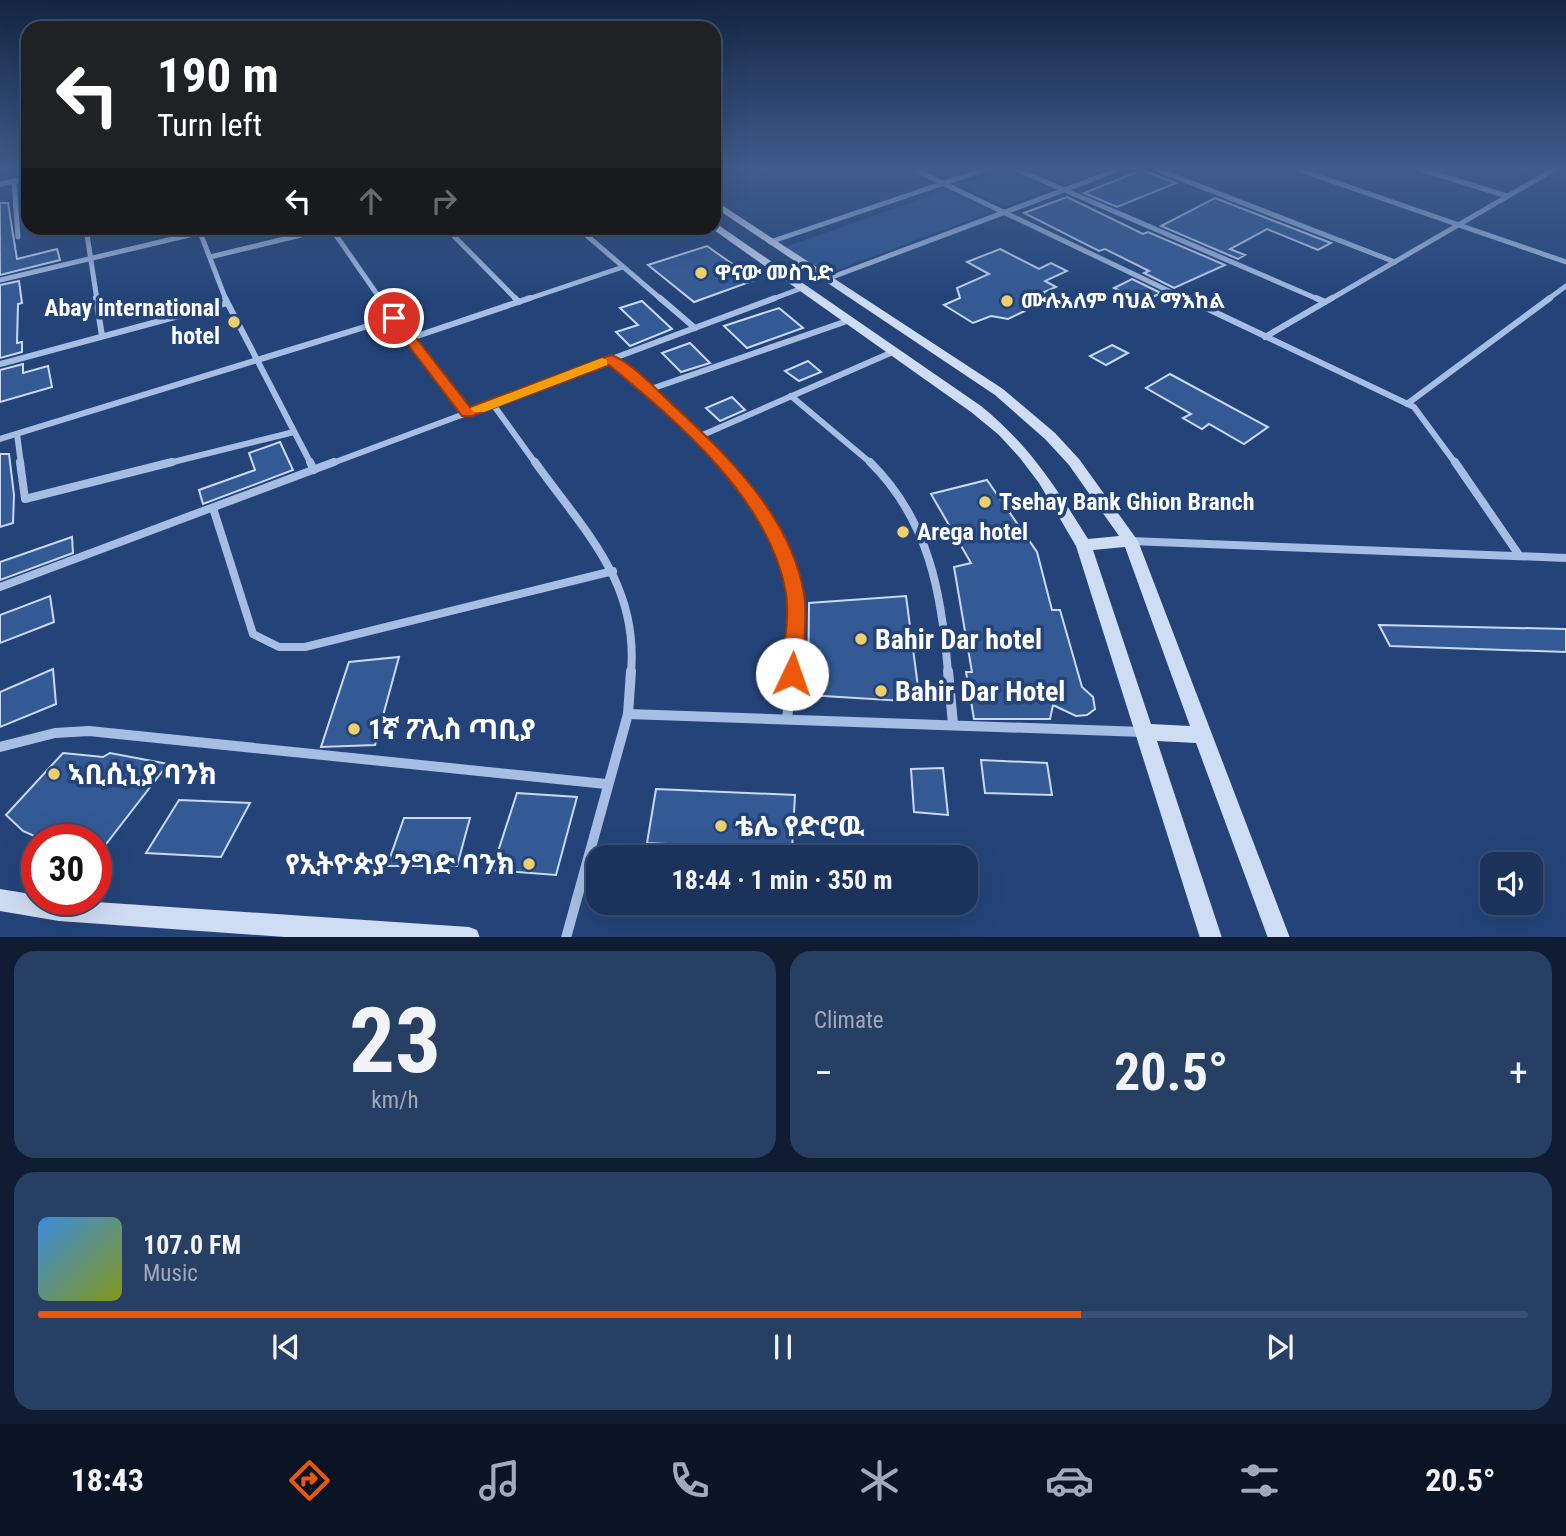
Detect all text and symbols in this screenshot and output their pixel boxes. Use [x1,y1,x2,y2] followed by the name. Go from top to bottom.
[157,47,279,104] text: 190 m
[42,49,133,140] icon: left
[157,106,262,144] text: Turn left
[279,182,317,220] icon: left
[352,182,390,220] icon: ahead
[425,182,463,220] icon: right
[715,261,834,285] place label: ዋናው መስጊድ
[693,265,709,281] marker: ዋናው መስጊድ
[364,288,424,348] pin
[1021,289,1225,313] place label: ሙሉአለም ባህል ማእከል
[999,293,1015,309] marker: ሙሉአለም ባህል ማእከል
[44,294,220,350] place label: Abay international hotel
[375,299,413,337] icon: arrive
[226,314,242,330] marker: Abay international hotel
[999,488,1254,516] place label: Tsehay Bank Ghion Branch
[977,494,993,510] marker: Tsehay Bank Ghion Branch
[917,518,1028,546] place label: Arega hotel
[895,524,911,540] marker: Arega hotel
[875,623,1042,656] place label: Bahir Dar hotel
[853,631,869,647] marker: Bahir Dar hotel
[755,637,829,711] position arrow
[895,675,1065,708] place label: Bahir Dar Hotel
[873,683,889,699] marker: Bahir Dar Hotel
[368,713,536,746] place label: 1ኛ ፖሊስ ጣቢያ
[346,721,362,737] marker: 1ኛ ፖሊስ ጣቢያ
[68,758,217,791] place label: ኣቢሲኒያ ባንክ
[46,766,62,782] marker: ኣቢሲኒያ ባንክ
[735,810,864,843] place label: ቴሌ የድሮዉ
[713,818,729,834] marker: ቴሌ የድሮዉ
[21,824,112,915] speed limit sign: 30
[285,848,515,881] place label: የኢትዮጵያ ንግድ ባንክ
[1480,852,1543,915] map controls
[1480,852,1543,915] button: sound
[521,856,537,872] marker: የኢትዮጵያ ንግድ ባንክ
[672,865,892,895] text: 18:44 · 1 min · 350 m
[349,988,441,1094] text: 23
[814,1007,884,1034] text: Climate
[1114,1042,1228,1103] text: 20.5°
[814,1051,833,1095] text: −
[1509,1051,1528,1095] text: +
[371,1087,419,1114] text: km/h
[143,1230,241,1260] text: 107.0 FM
[143,1260,198,1287] text: Music
[267,1328,305,1366] icon: previous
[764,1328,802,1366] icon: pause
[1261,1328,1299,1366] icon: next
[285,1456,334,1505] icon: directions
[475,1456,524,1505] icon: music
[665,1456,714,1505] icon: phone
[855,1456,904,1505] icon: climate
[1045,1456,1094,1505] icon: car
[1235,1456,1284,1505] icon: filters
[71,1461,144,1499] text: 18:43
[1425,1461,1495,1499] text: 20.5°

